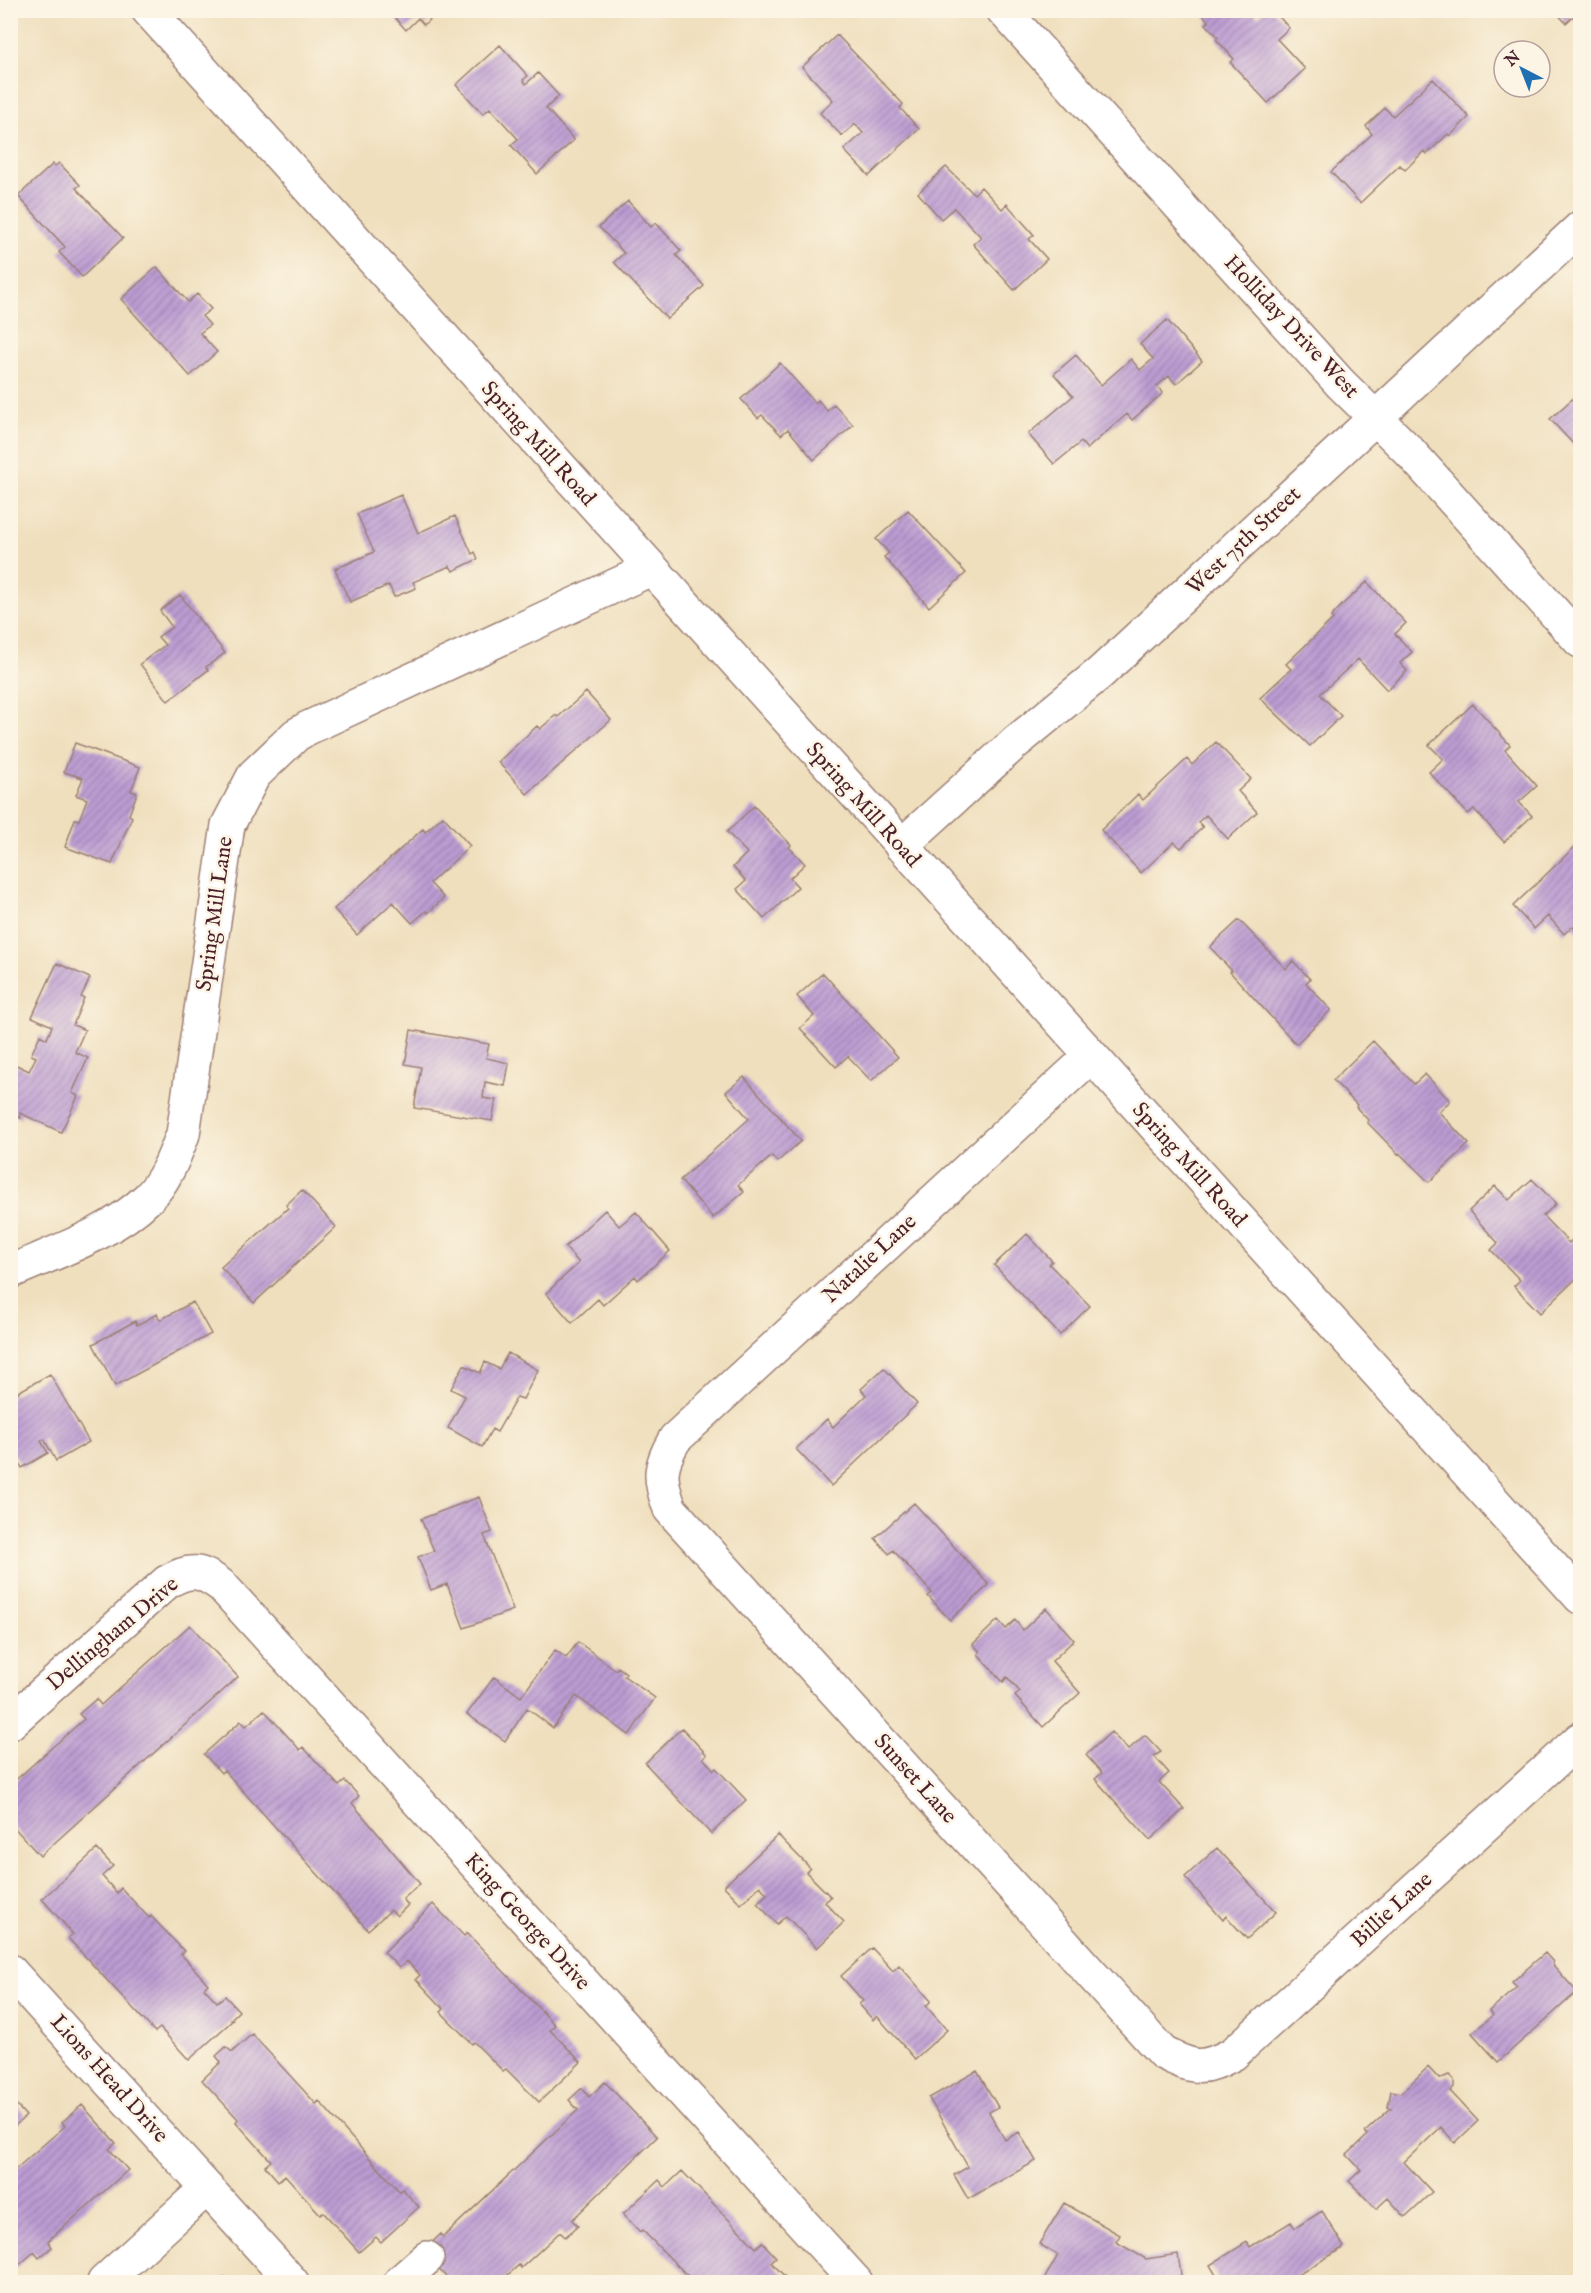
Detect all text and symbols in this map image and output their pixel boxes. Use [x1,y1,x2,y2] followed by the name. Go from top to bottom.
[1492,39,1552,99] north arrow
[1501,47,1525,72] text: N
[1217,249,1365,405] street label: Holliday Drive West
[474,376,602,513] street label: Spring Mill Road
[1181,480,1308,601] street label: West 75th Street
[799,737,927,874] street label: Spring Mill Road
[190,835,240,993] street label: Spring Mill Lane
[1125,1097,1253,1234] street label: Spring Mill Road
[817,1208,923,1310] street label: Natalie Lane
[41,1571,185,1697] street label: Dellingham Drive
[867,1728,963,1830] street label: Sunset Lane
[458,1847,596,1997] street label: King George Drive
[1345,1866,1439,1954] street label: Billie Lane
[44,2009,174,2149] street label: Lions Head Drive

